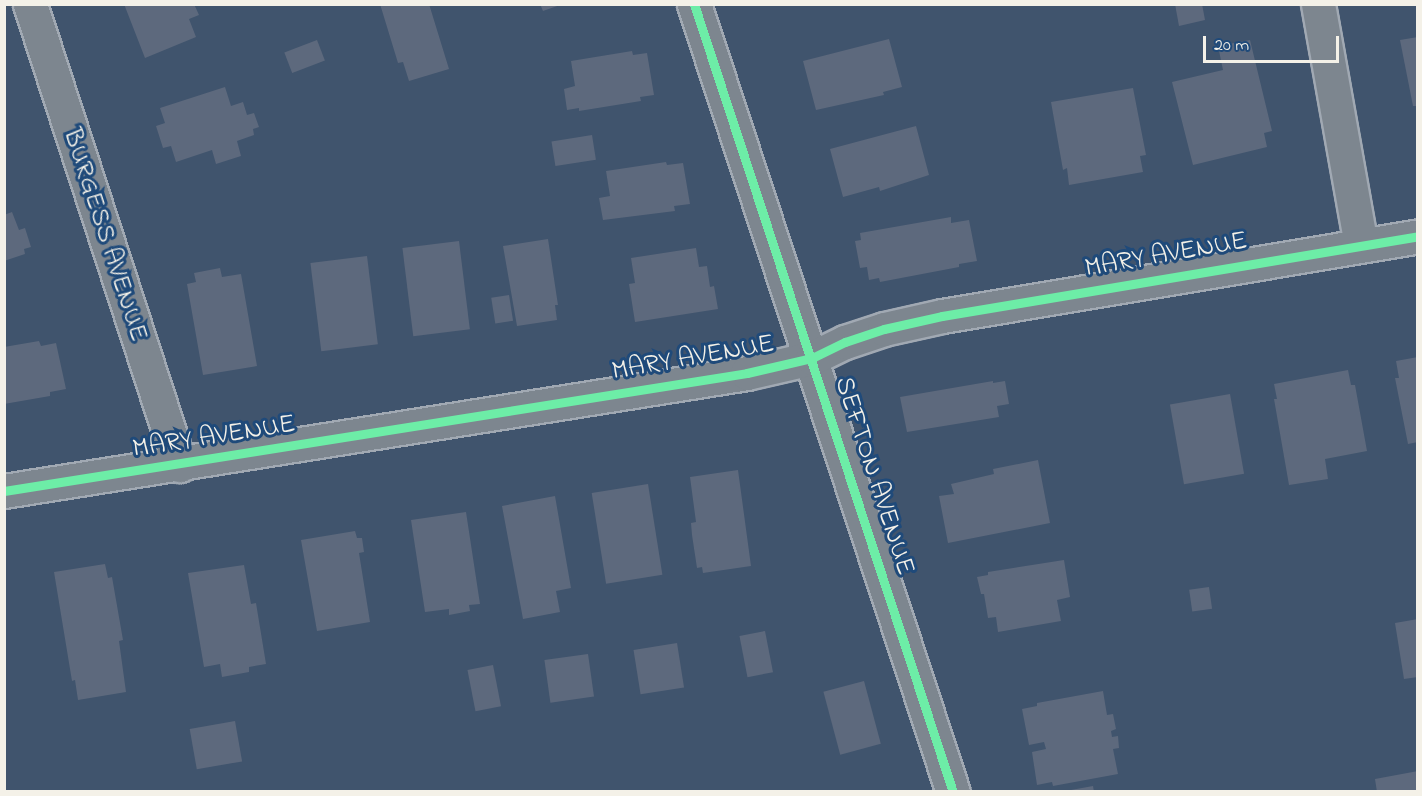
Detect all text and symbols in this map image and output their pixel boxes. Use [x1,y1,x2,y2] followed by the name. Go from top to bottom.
[1206,24,1342,62] scale bar
[1214,33,1249,59] text: 20 m
[55,124,155,346] street label: BURGESS AVENUE
[1082,225,1250,285] street label: MARY AVENUE
[609,328,777,388] street label: MARY AVENUE
[827,373,921,579] street label: SEFTON AVENUE
[130,408,298,466] street label: MARY AVENUE

